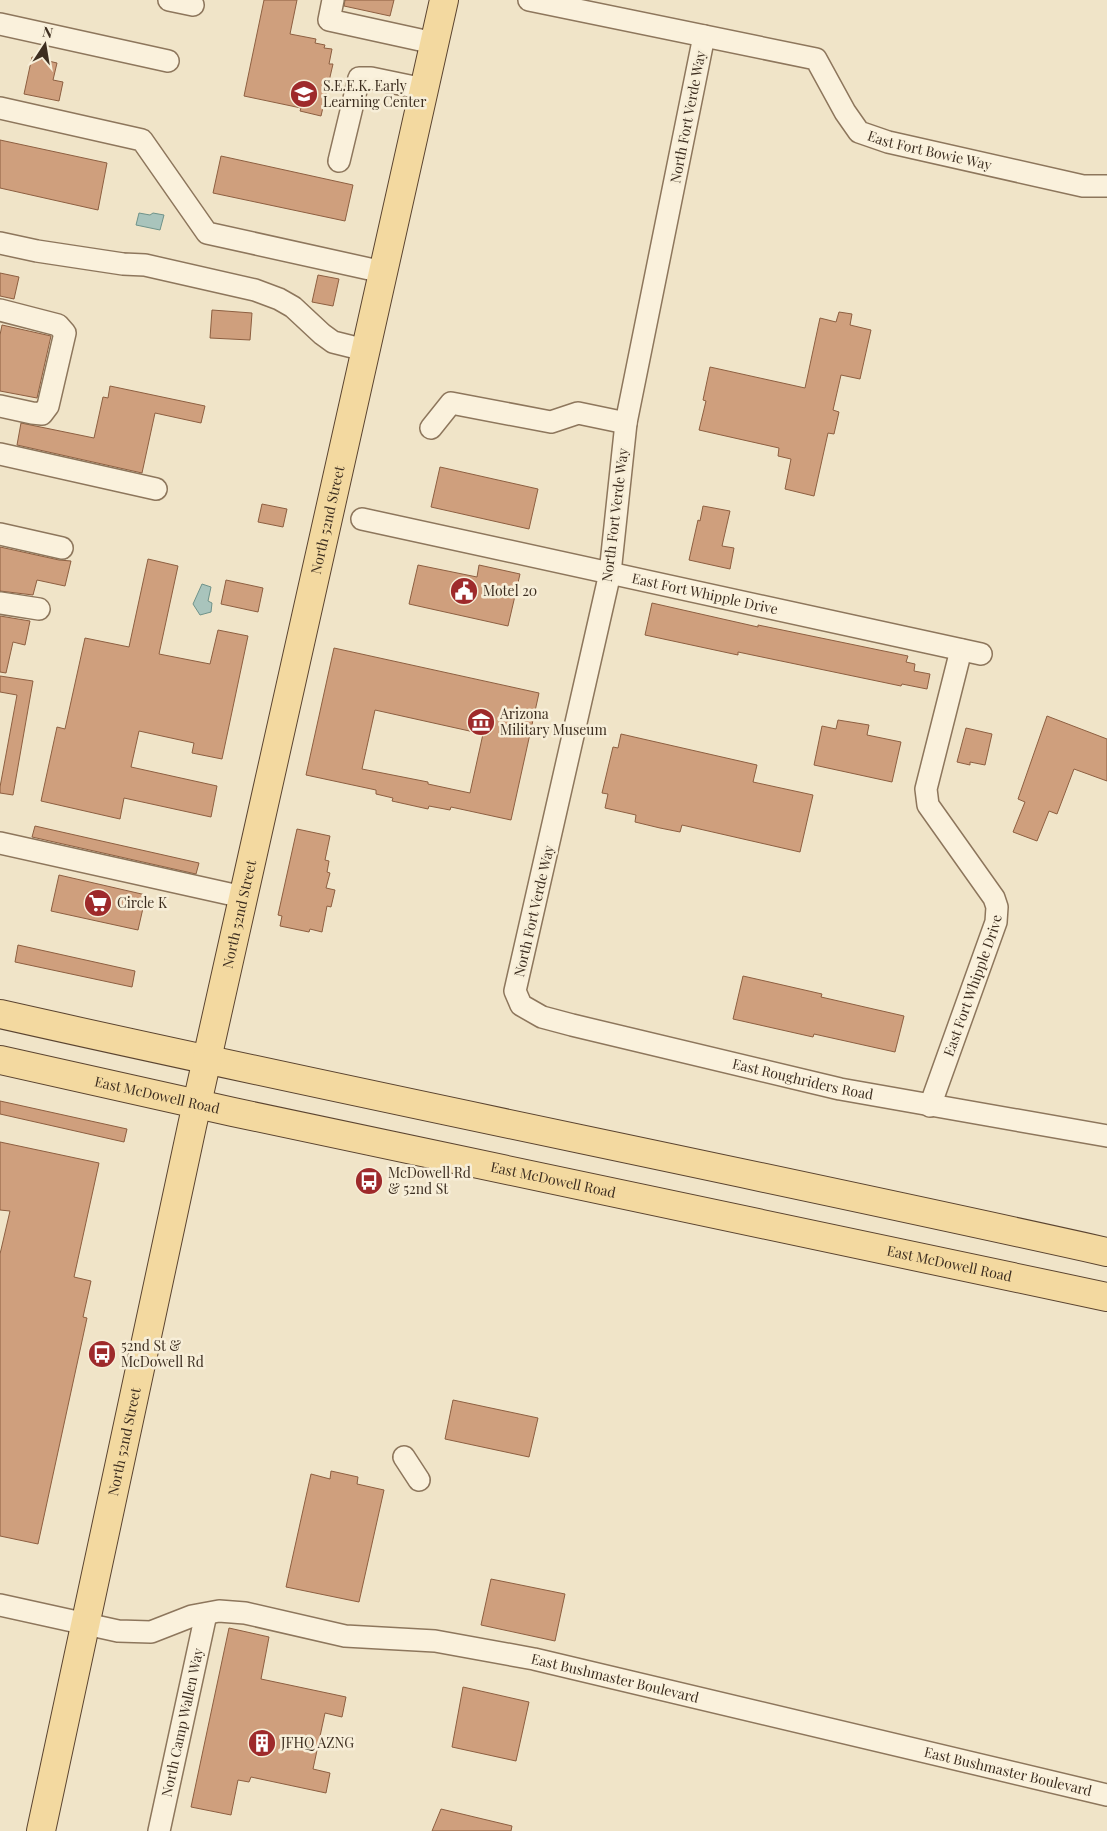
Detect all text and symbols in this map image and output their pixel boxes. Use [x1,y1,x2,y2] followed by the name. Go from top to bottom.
[20,20,70,70] north arrow
[41,21,55,42] text: N
[665,49,710,185] street label: North Fort Verde Way
[323,76,427,111] place label: S.E.E.K. Early Learning Center
[289,79,319,109] school or university icon: S.E.E.K. Early Learning Center
[865,126,994,174] street label: East Fort Bowie Way
[597,447,632,583] street label: North Fort Verde Way
[306,463,349,576] street label: North 52nd Street
[630,568,780,618] street label: East Fort Whipple Drive
[449,576,479,606] public building icon: Motel 20
[483,581,537,600] place label: Motel 20
[499,704,607,739] place label: Arizona Military Museum
[466,707,496,737] museum icon: Arizona Military Museum
[509,843,558,979] street label: North Fort Verde Way
[218,857,260,970] street label: North 52nd Street
[83,888,113,918] supermarket icon: Circle K
[117,893,168,912] place label: Circle K
[939,914,1005,1059] street label: East Fort Whipple Drive
[731,1054,875,1104] street label: East Roughriders Road
[93,1071,222,1118] street label: East McDowell Road
[489,1157,618,1202] street label: East McDowell Road
[388,1163,471,1198] place label: McDowell Rd & 52nd St
[354,1166,384,1196] bus stop icon: McDowell Rd & 52nd St
[885,1241,1014,1286] street label: East McDowell Road
[121,1336,204,1371] place label: 52nd St & McDowell Rd
[87,1339,117,1369] bus stop icon: 52nd St & McDowell Rd
[103,1385,145,1498] street label: North 52nd Street
[157,1646,207,1799] street label: North Camp Wallen Way
[529,1649,701,1707] street label: East Bushmaster Boulevard
[247,1728,277,1758] building icon: JFHQ AZNG
[280,1733,354,1752] place label: JFHQ AZNG
[922,1742,1094,1800] street label: East Bushmaster Boulevard

